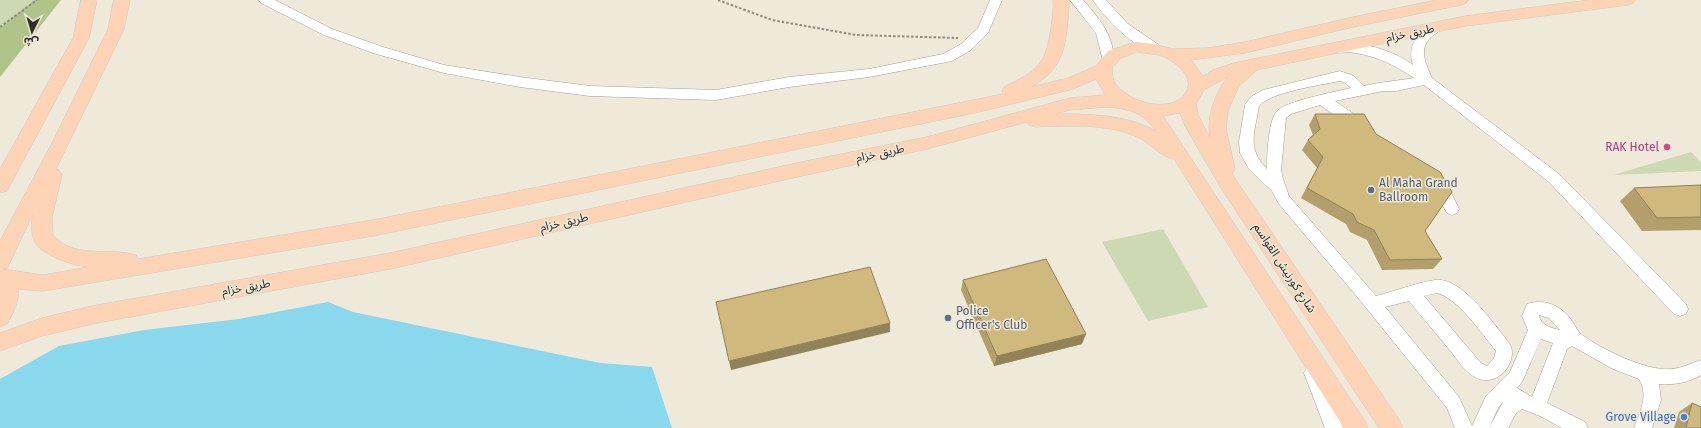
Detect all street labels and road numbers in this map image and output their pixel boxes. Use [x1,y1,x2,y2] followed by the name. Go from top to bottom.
[1384,21,1436,47] street label: طريق خزام
[854,141,906,167] street label: طريق خزام
[538,210,590,236] street label: طريق خزام
[1249,221,1319,316] street label: شارع كورنيش القواسم
[221,276,272,300] street label: طريق خزام

